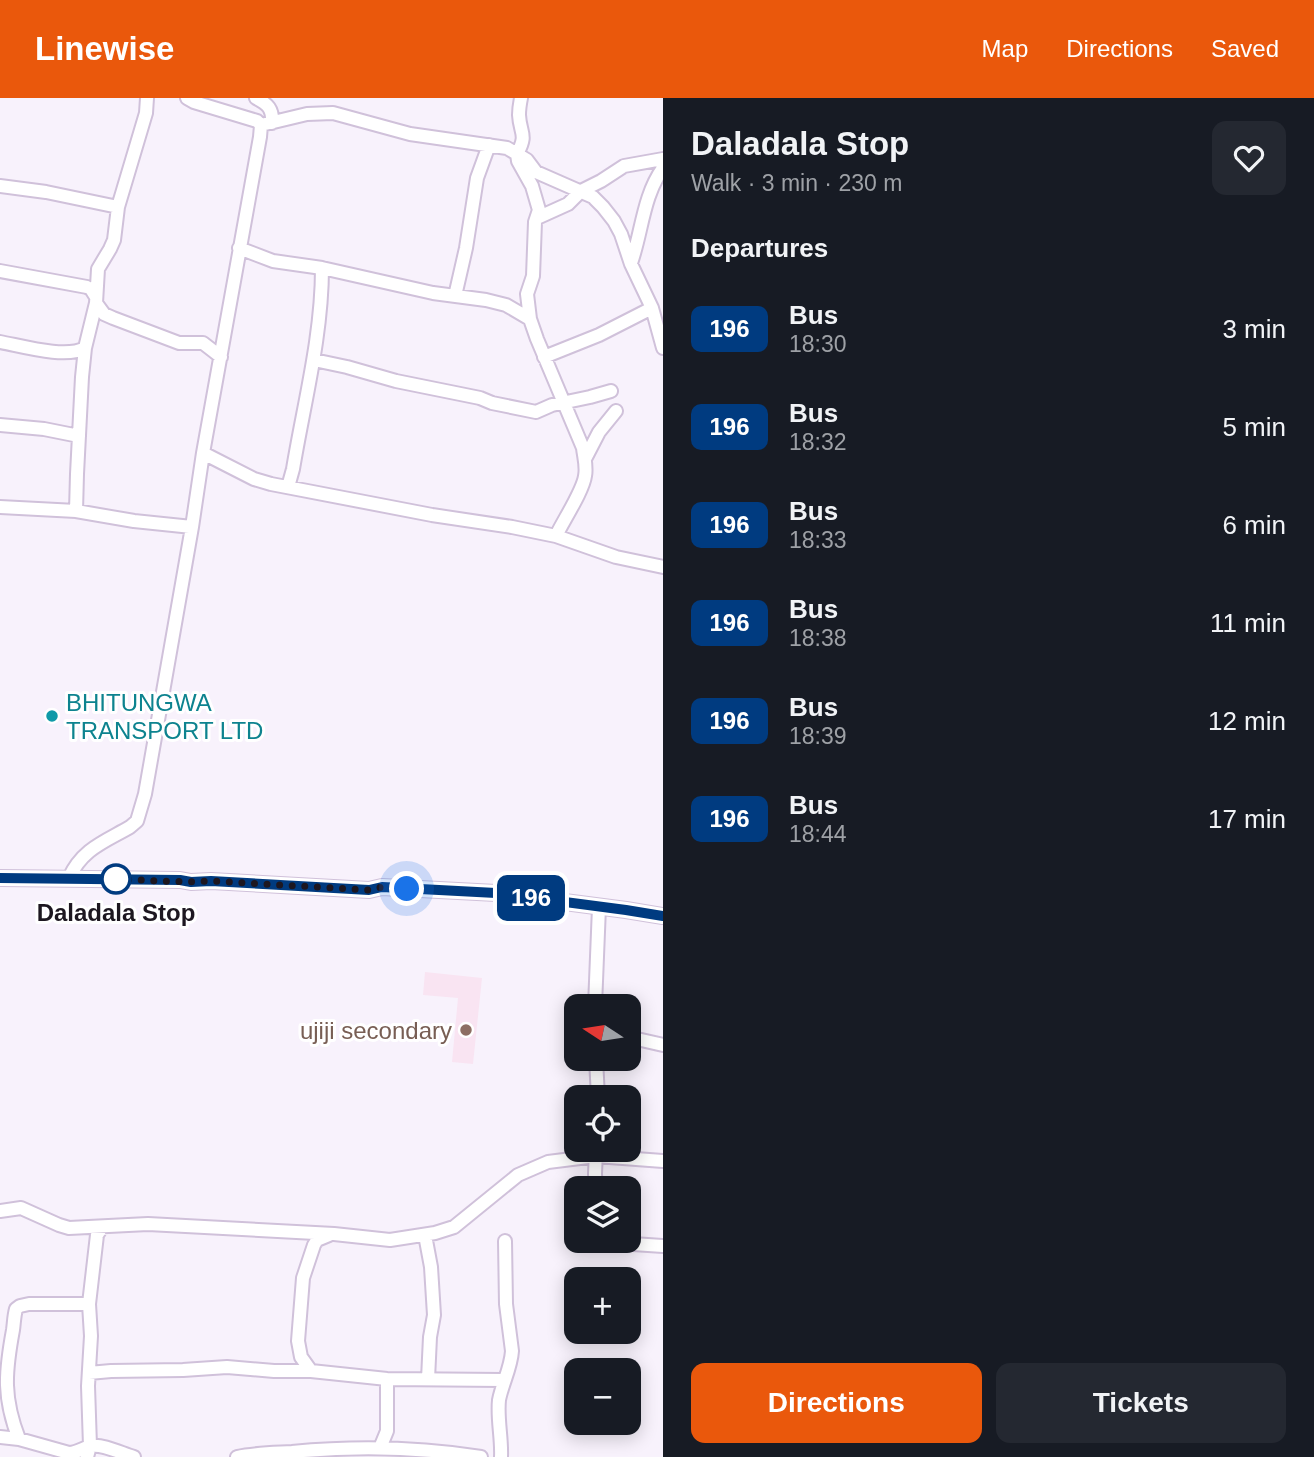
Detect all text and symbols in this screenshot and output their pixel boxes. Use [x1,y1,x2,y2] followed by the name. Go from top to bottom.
[35,30,174,67] text: Linewise
[982,35,1028,62] text: Map
[1066,35,1173,62] text: Directions
[1211,35,1279,62] text: Saved
[1212,121,1286,195] button: heart
[691,125,909,162] text: Daladala Stop
[691,170,902,196] text: Walk · 3 min · 230 m
[691,233,828,263] text: Departures
[789,300,838,330] text: Bus
[1222,314,1286,344] text: 3 min
[709,315,750,342] text: 196
[789,331,847,357] text: 18:30
[789,398,838,428] text: Bus
[1222,412,1286,442] text: 5 min
[709,413,750,440] text: 196
[789,429,847,455] text: 18:32
[789,496,838,526] text: Bus
[1222,510,1286,540] text: 6 min
[709,511,750,538] text: 196
[789,527,847,553] text: 18:33
[789,594,838,624] text: Bus
[1210,608,1286,638] text: 11 min
[709,609,750,636] text: 196
[789,625,847,651] text: 18:38
[66,689,263,744] place label: BHITUNGWA TRANSPORT LTD
[789,692,838,722] text: Bus
[1208,706,1286,736] text: 12 min
[709,707,750,734] text: 196
[44,708,60,724] marker: BHITUNGWA TRANSPORT LTD
[789,723,847,749] text: 18:39
[789,790,838,820] text: Bus
[1208,804,1286,834] text: 17 min
[709,805,750,832] text: 196
[789,821,847,847] text: 18:44
[101,864,131,894] marker: Daladala Stop
[389,871,424,906] your location
[491,875,571,921] line badge: 196
[511,884,551,911] text: 196
[37,899,195,926] place label: Daladala Stop
[564,994,640,1071] north arrow
[564,994,641,1435] map controls
[300,1017,452,1044] place label: ujiji secondary
[458,1022,474,1038] marker: ujiji secondary
[564,1085,641,1162] button: locate
[564,1176,641,1253] button: layers
[564,1267,641,1344] button: +
[564,1358,641,1435] button: −
[691,1363,982,1443] button: Directions
[996,1363,1286,1443] button: Tickets

